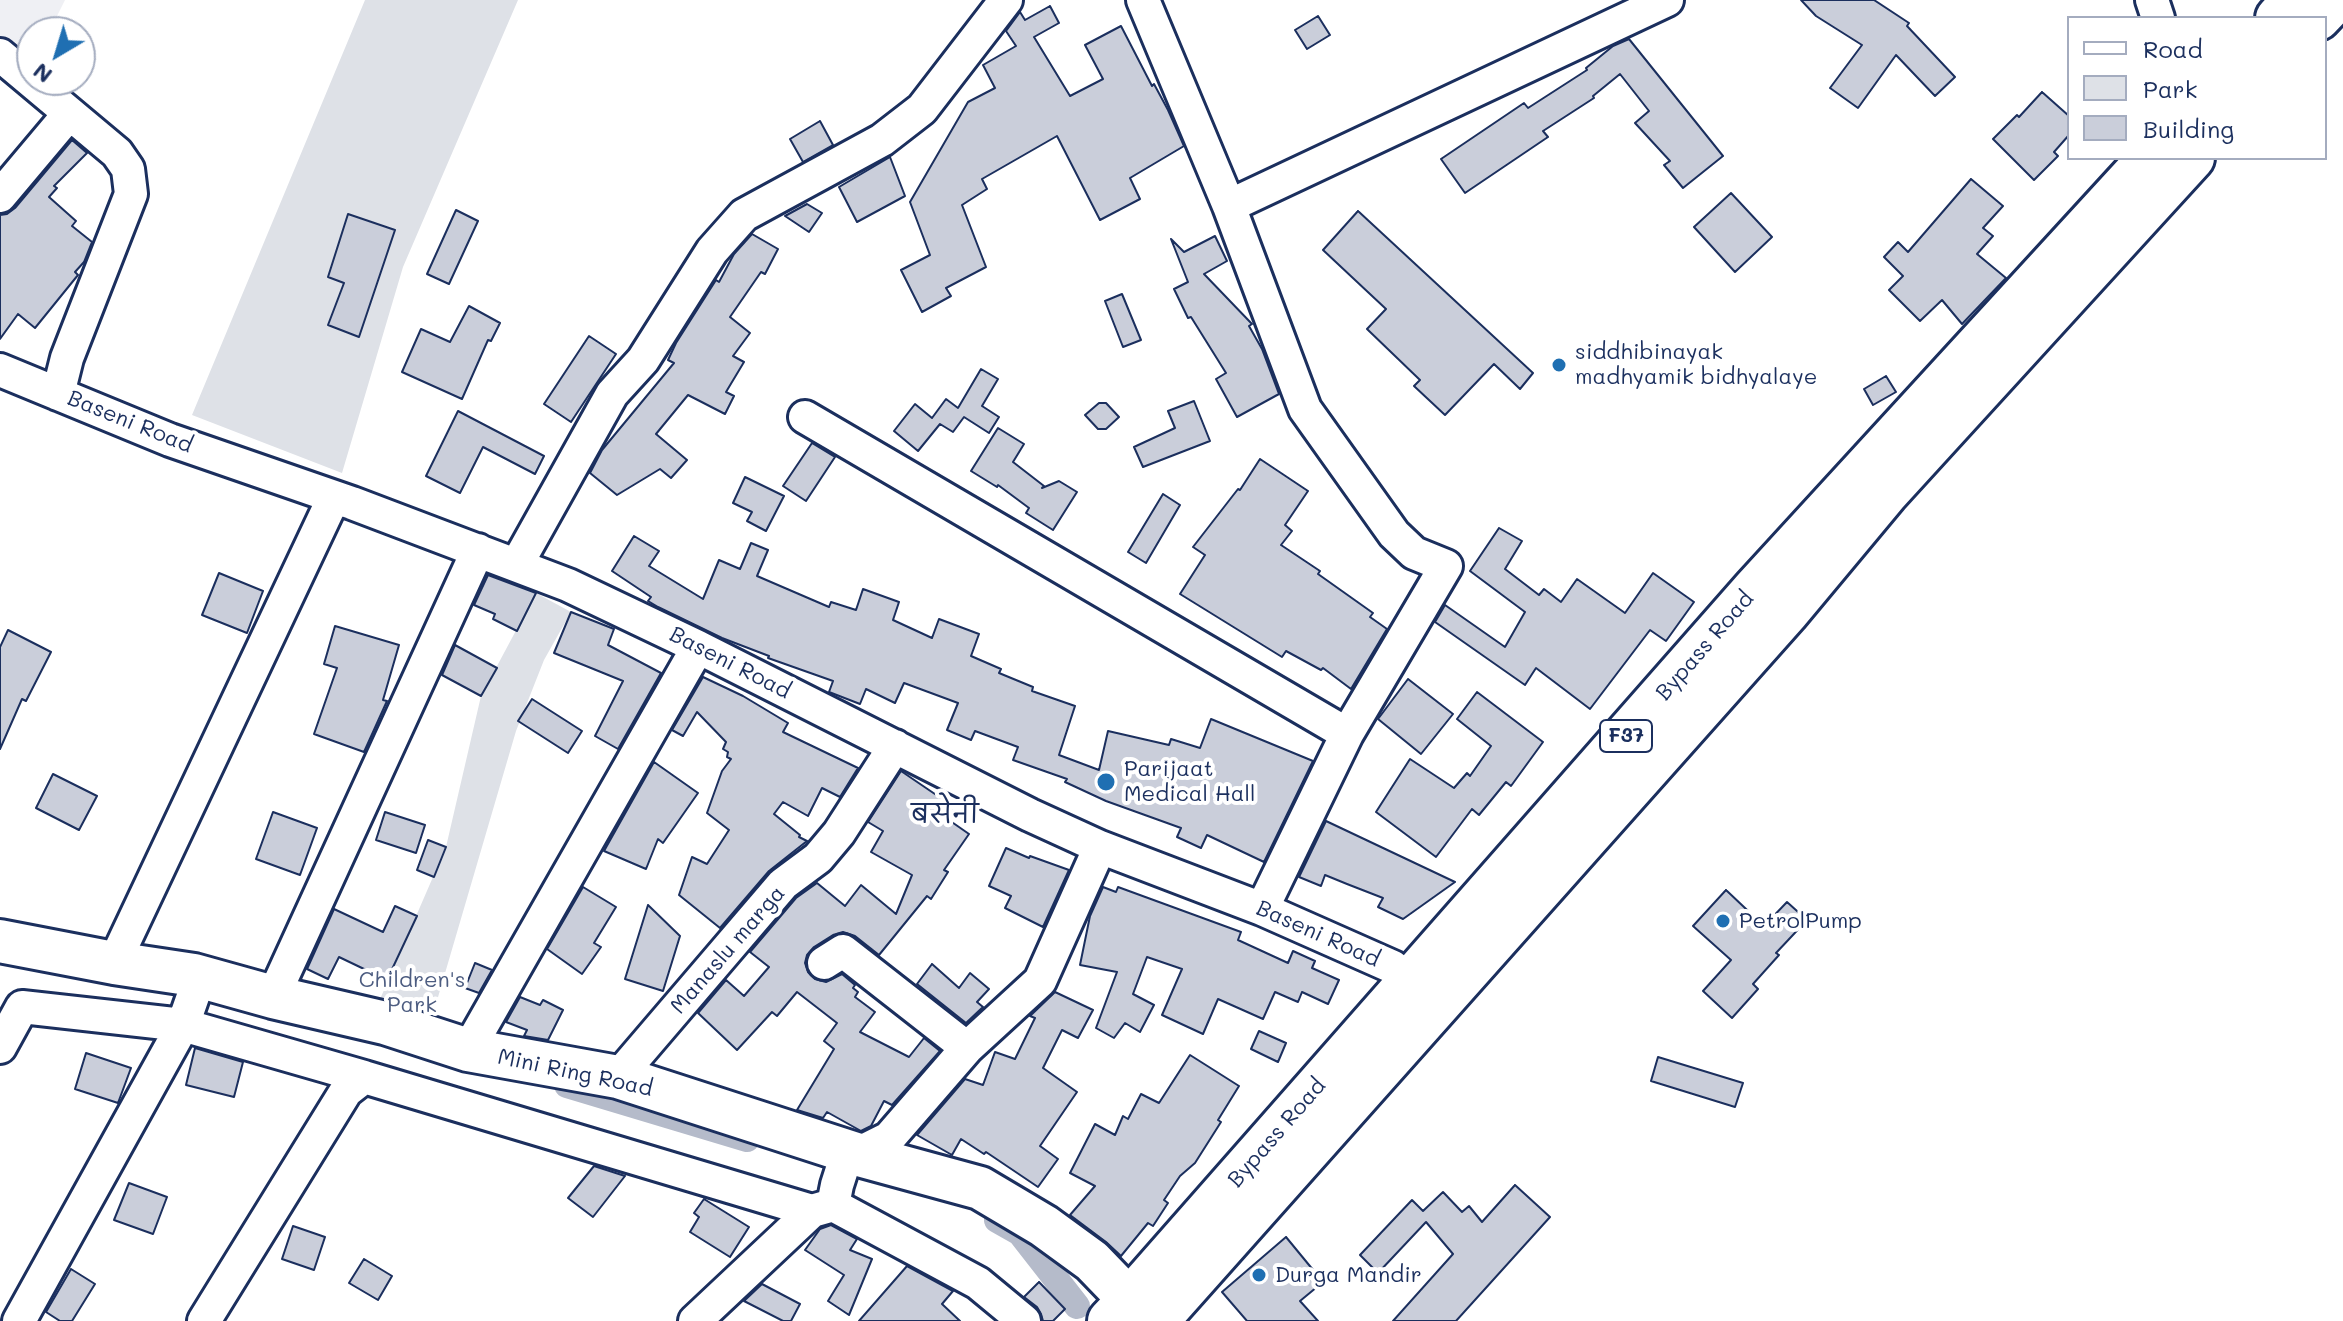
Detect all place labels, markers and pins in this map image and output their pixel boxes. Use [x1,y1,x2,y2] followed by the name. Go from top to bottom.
[1575,339,1817,390] place label: siddhibinayak madhyamik bidhyalaye
[1550,356,1568,374] marker: siddhibinayak madhyamik bidhyalaye
[1124,756,1255,808] place label: Parijaat Medical Hall
[1095,771,1117,793] marker: Parijaat Medical Hall
[1739,908,1862,934] place label: PetrolPump
[1714,912,1732,930] marker: PetrolPump
[1275,1262,1422,1288] place label: Durga Mandir
[1250,1266,1268,1284] marker: Durga Mandir

